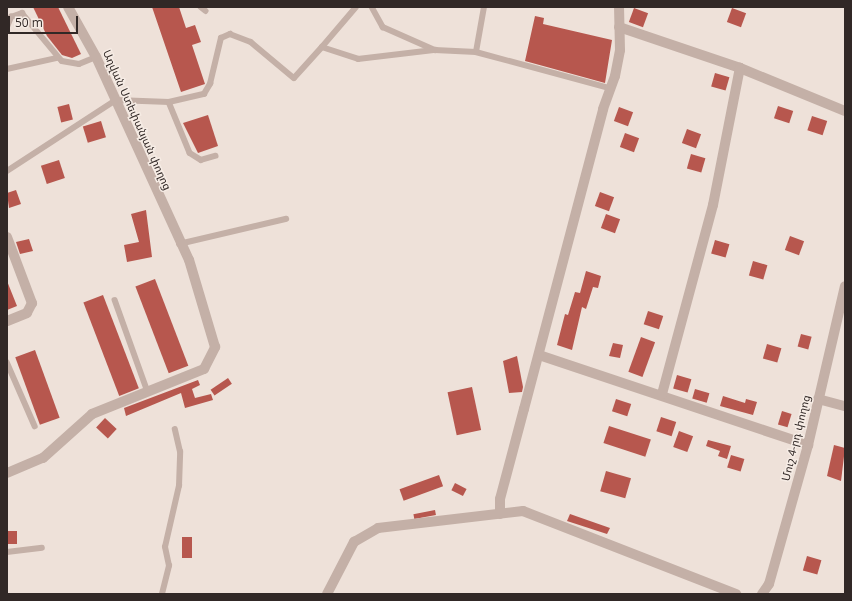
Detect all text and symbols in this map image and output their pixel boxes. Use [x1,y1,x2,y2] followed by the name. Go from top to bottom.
[10,8,80,34] scale bar
[15,14,43,31] text: 50 m
[100,48,174,192] street label: Աղվան Ստեփանյան փողոց
[779,394,813,482] street label: Մուշ 4-րդ փողոց

